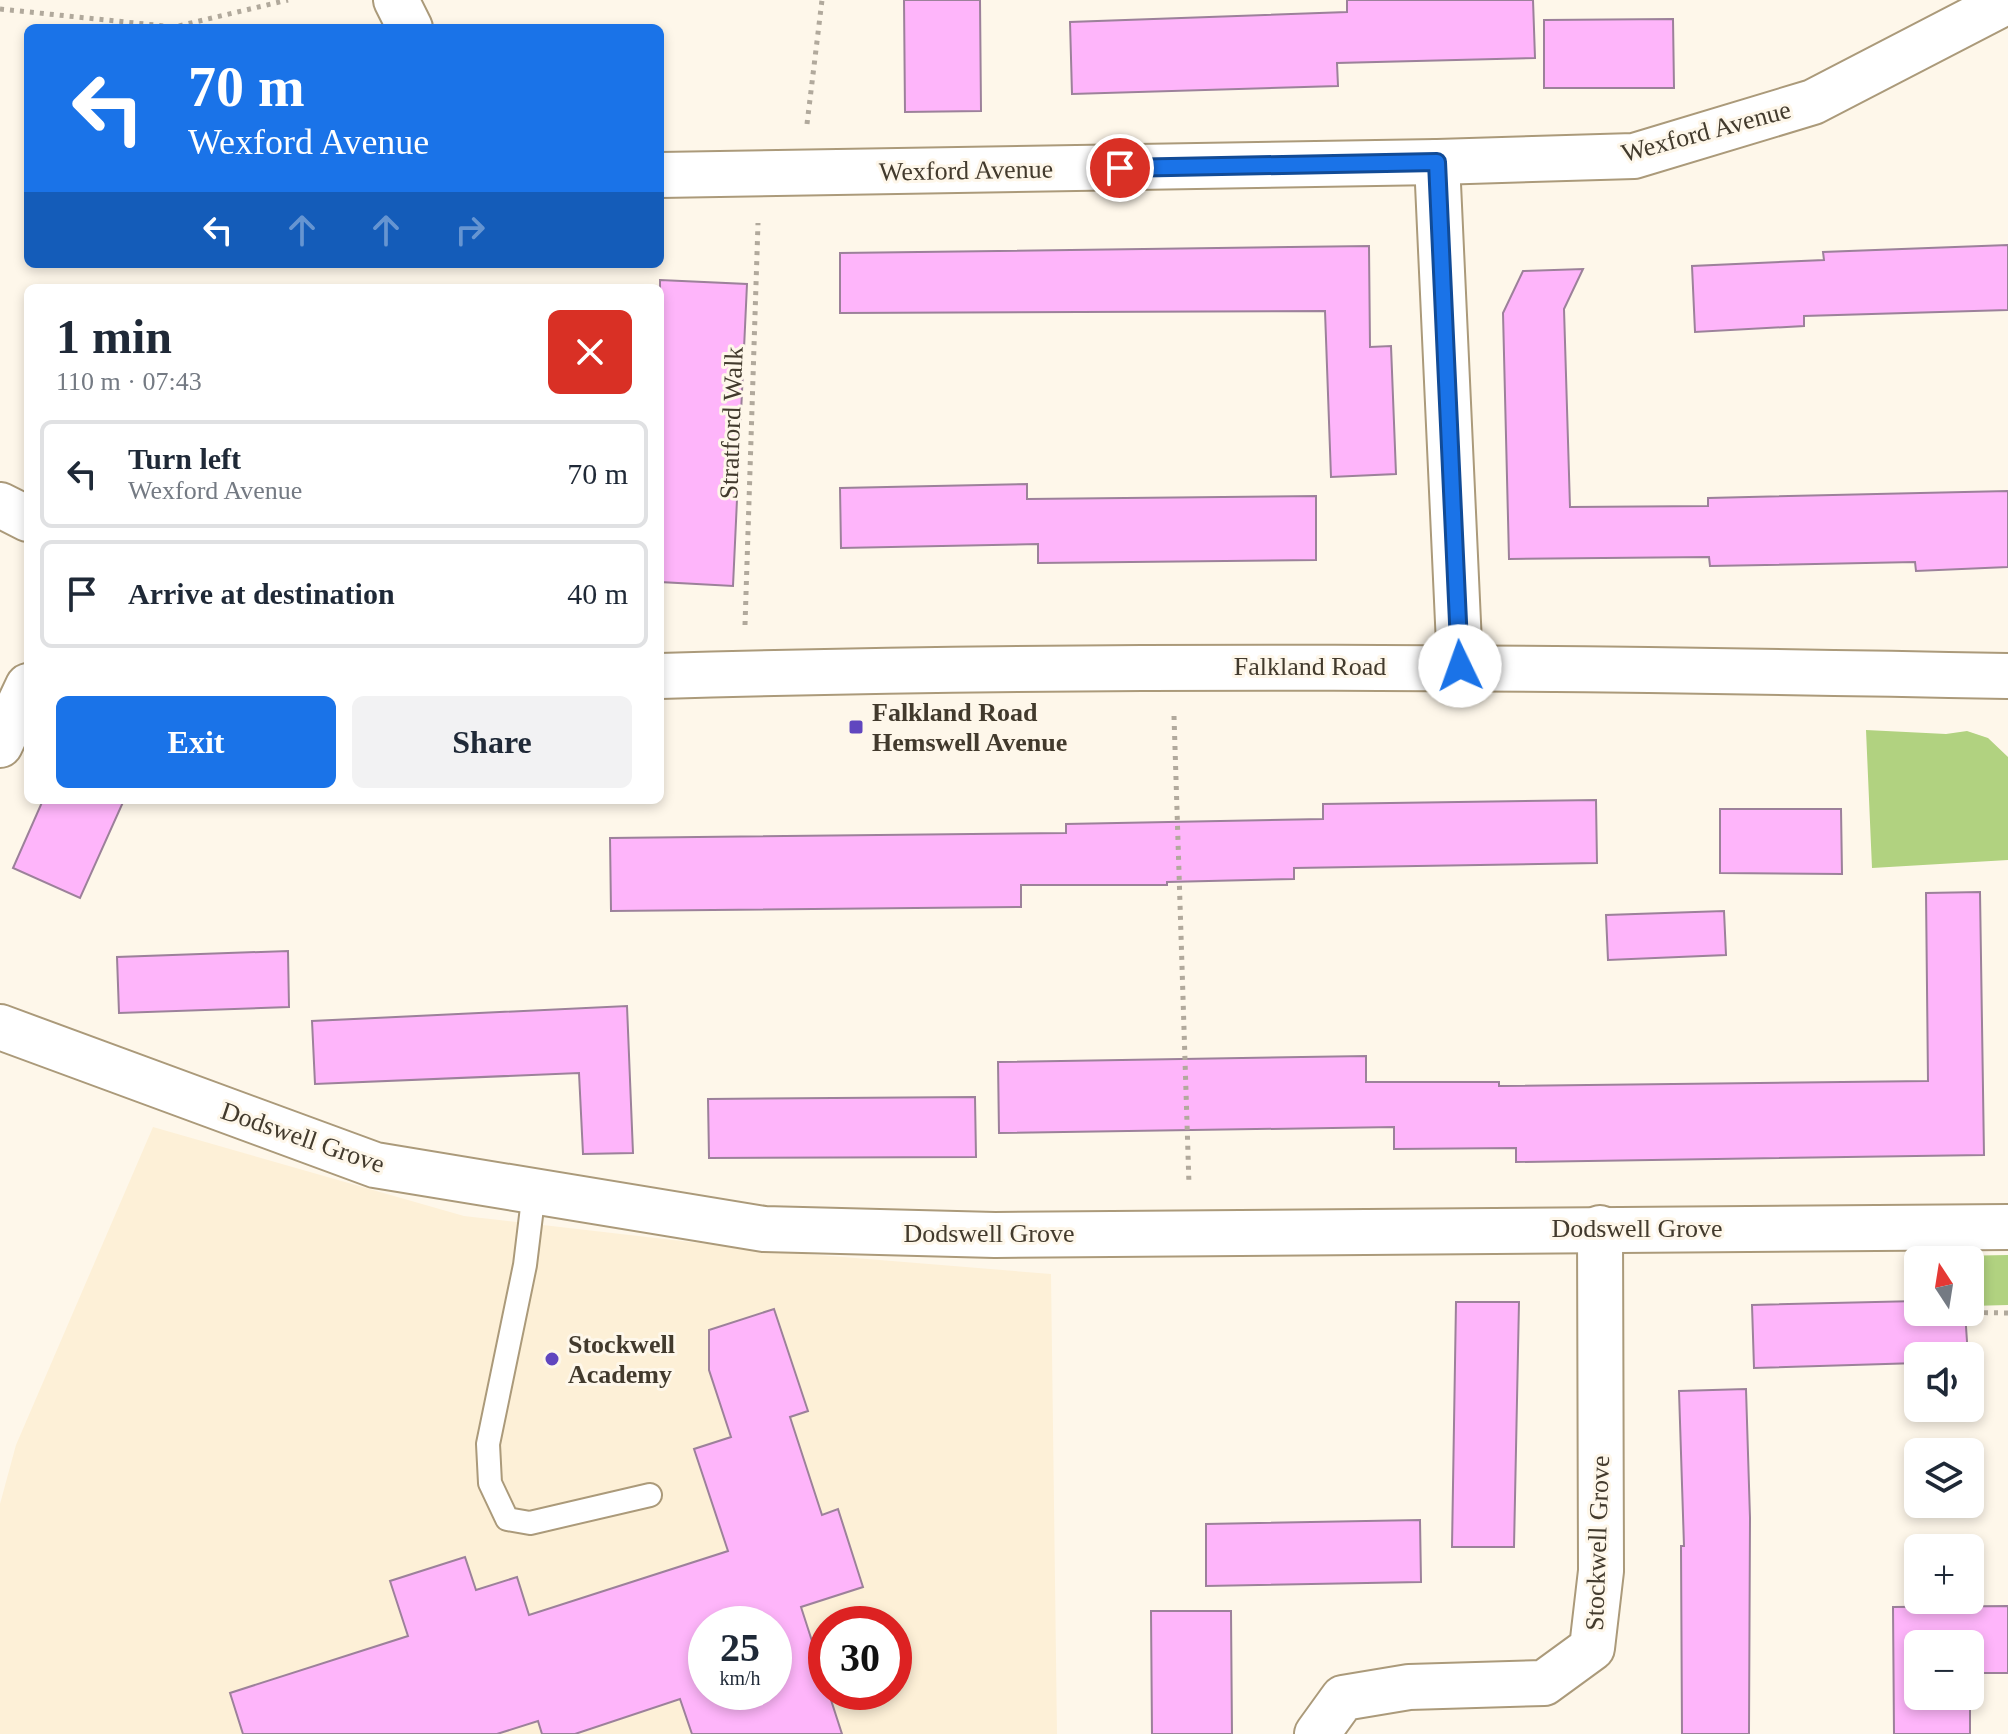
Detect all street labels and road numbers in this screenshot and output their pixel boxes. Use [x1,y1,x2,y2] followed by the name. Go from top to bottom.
[1618,95,1794,168] street label: Wexford Avenue
[879,154,1053,187] street label: Wexford Avenue
[714,346,749,500] street label: Stratford Walk
[1234,652,1386,681] street label: Falkland Road
[217,1096,388,1179] street label: Dodswell Grove
[1551,1214,1723,1243] street label: Dodswell Grove
[903,1219,1075,1248] street label: Dodswell Grove
[1580,1455,1615,1631] street label: Stockwell Grove

